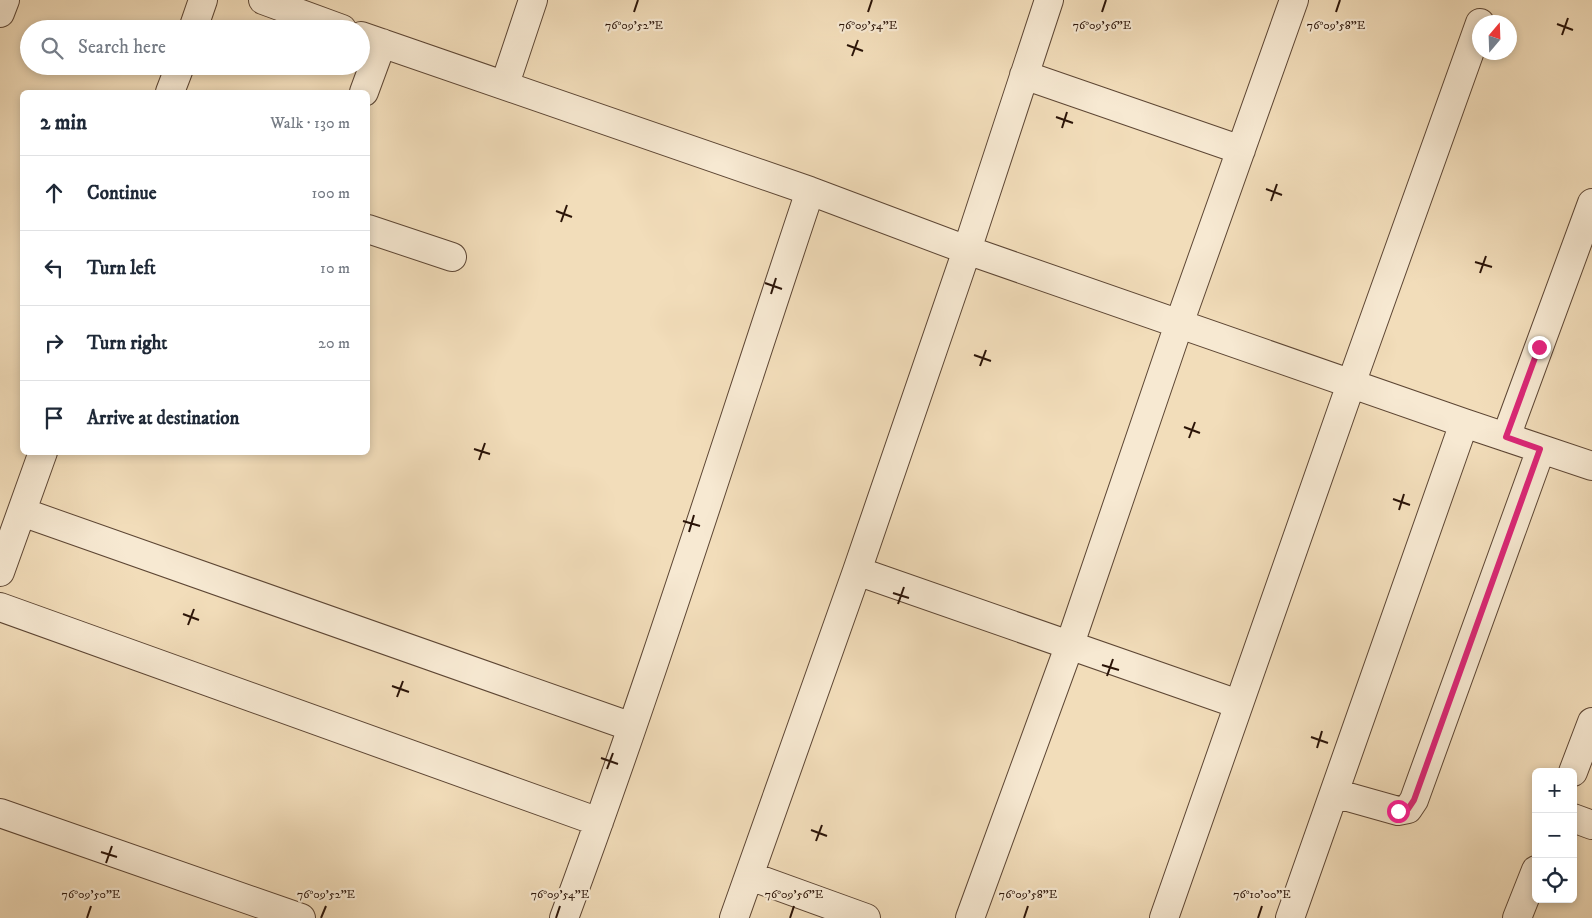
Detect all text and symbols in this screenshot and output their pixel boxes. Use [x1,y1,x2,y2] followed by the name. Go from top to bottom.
[1472,15,1517,60] north arrow
[605,18,664,33] text: 76°09'52"E
[839,18,898,33] text: 76°09'54"E
[1073,18,1132,33] text: 76°09'56"E
[1307,18,1366,33] text: 76°09'58"E
[20,20,370,75] search box
[38,34,66,62] icon: search
[78,36,166,59] text: Search here
[40,110,87,136] text: 2 min
[270,113,350,133] text: Walk · 130 m
[40,179,68,207] icon: ahead
[87,182,157,205] text: Continue
[312,183,350,203] text: 100 m
[40,254,68,282] icon: left
[87,257,156,280] text: Turn left
[320,258,350,278] text: 10 m
[40,329,68,357] icon: right
[87,332,167,355] text: Turn right
[318,333,350,353] text: 20 m
[1528,336,1551,359] route end
[40,404,68,432] icon: arrive
[87,407,239,430] text: Arrive at destination
[1532,768,1577,903] map controls
[1532,768,1577,813] button: +
[1387,800,1410,823] route start
[1532,813,1577,858] button: −
[1532,858,1577,903] button: locate
[62,887,121,902] text: 76°09'50"E
[297,887,356,902] text: 76°09'52"E
[531,887,590,902] text: 76°09'54"E
[765,887,824,902] text: 76°09'56"E
[999,887,1058,902] text: 76°09'58"E
[1233,887,1291,902] text: 76°10'00"E

